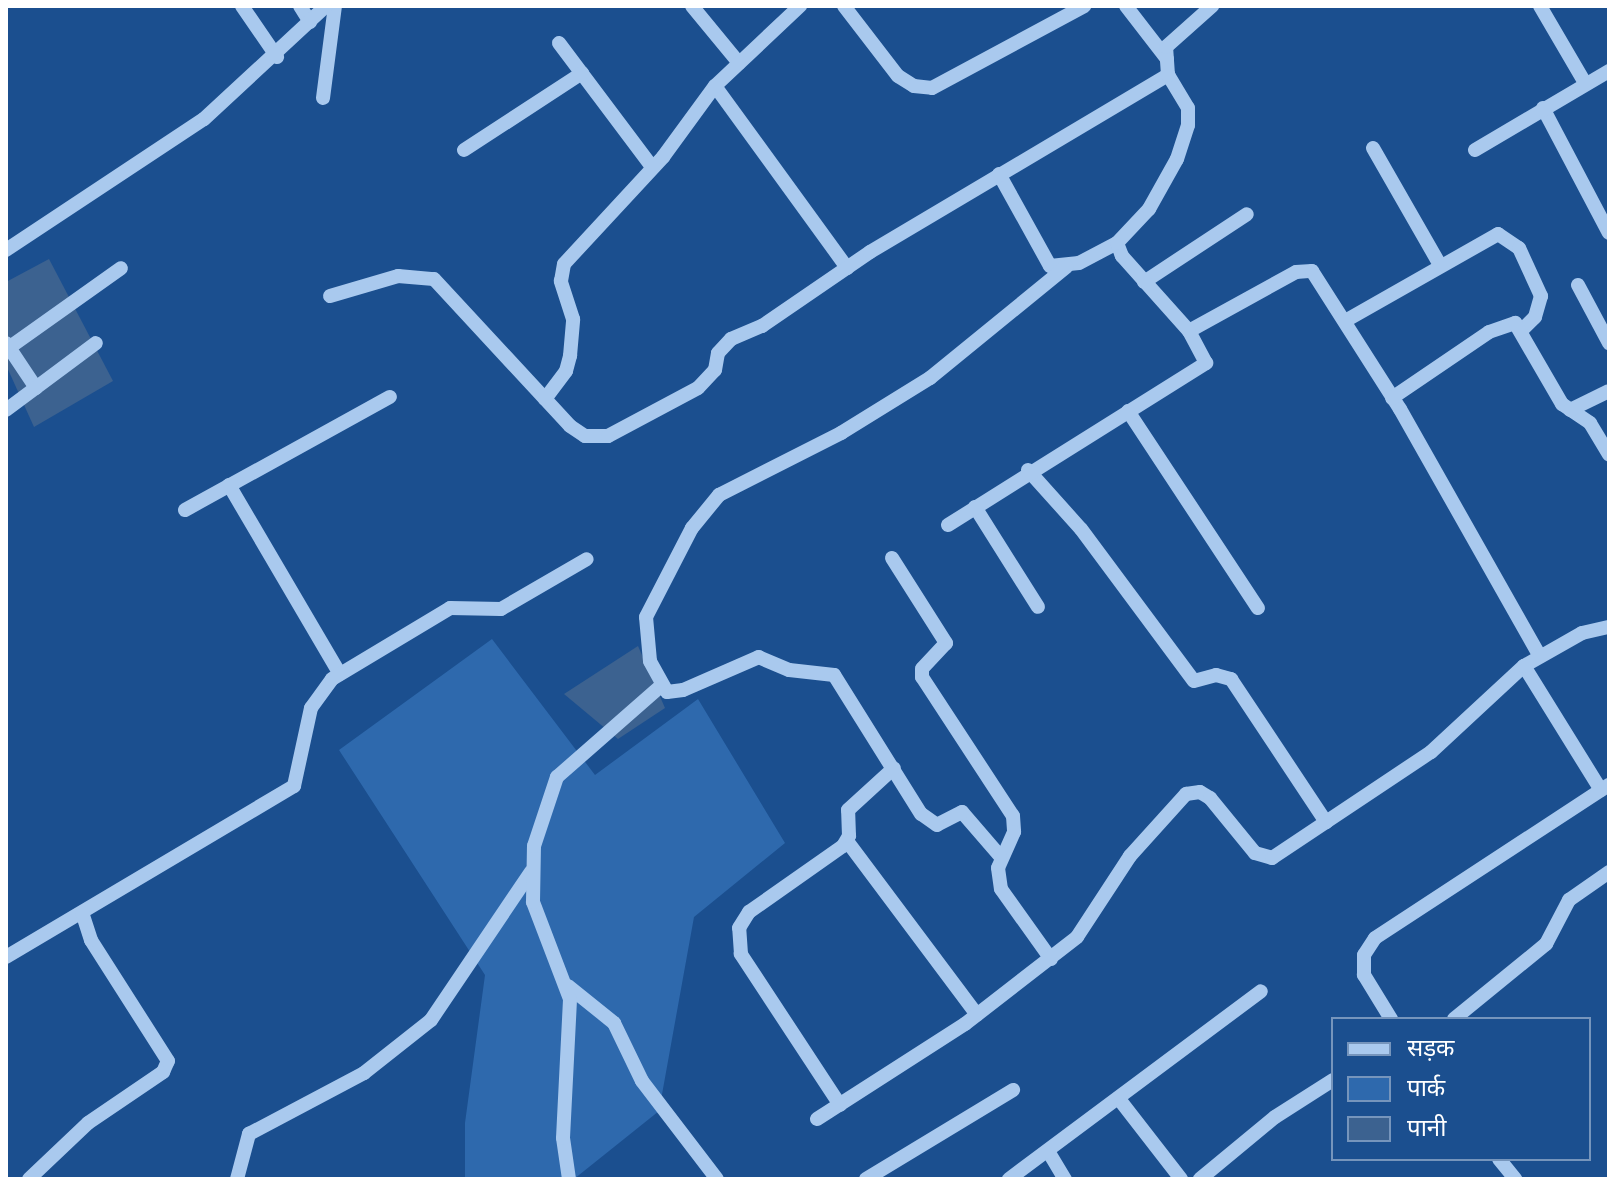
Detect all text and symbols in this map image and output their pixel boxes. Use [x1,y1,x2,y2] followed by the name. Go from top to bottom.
[1331,1017,1591,1161] legend
[1407,1033,1455,1063] text: सड़क
[1407,1073,1445,1103] text: पार्क
[1407,1113,1446,1143] text: पानी

